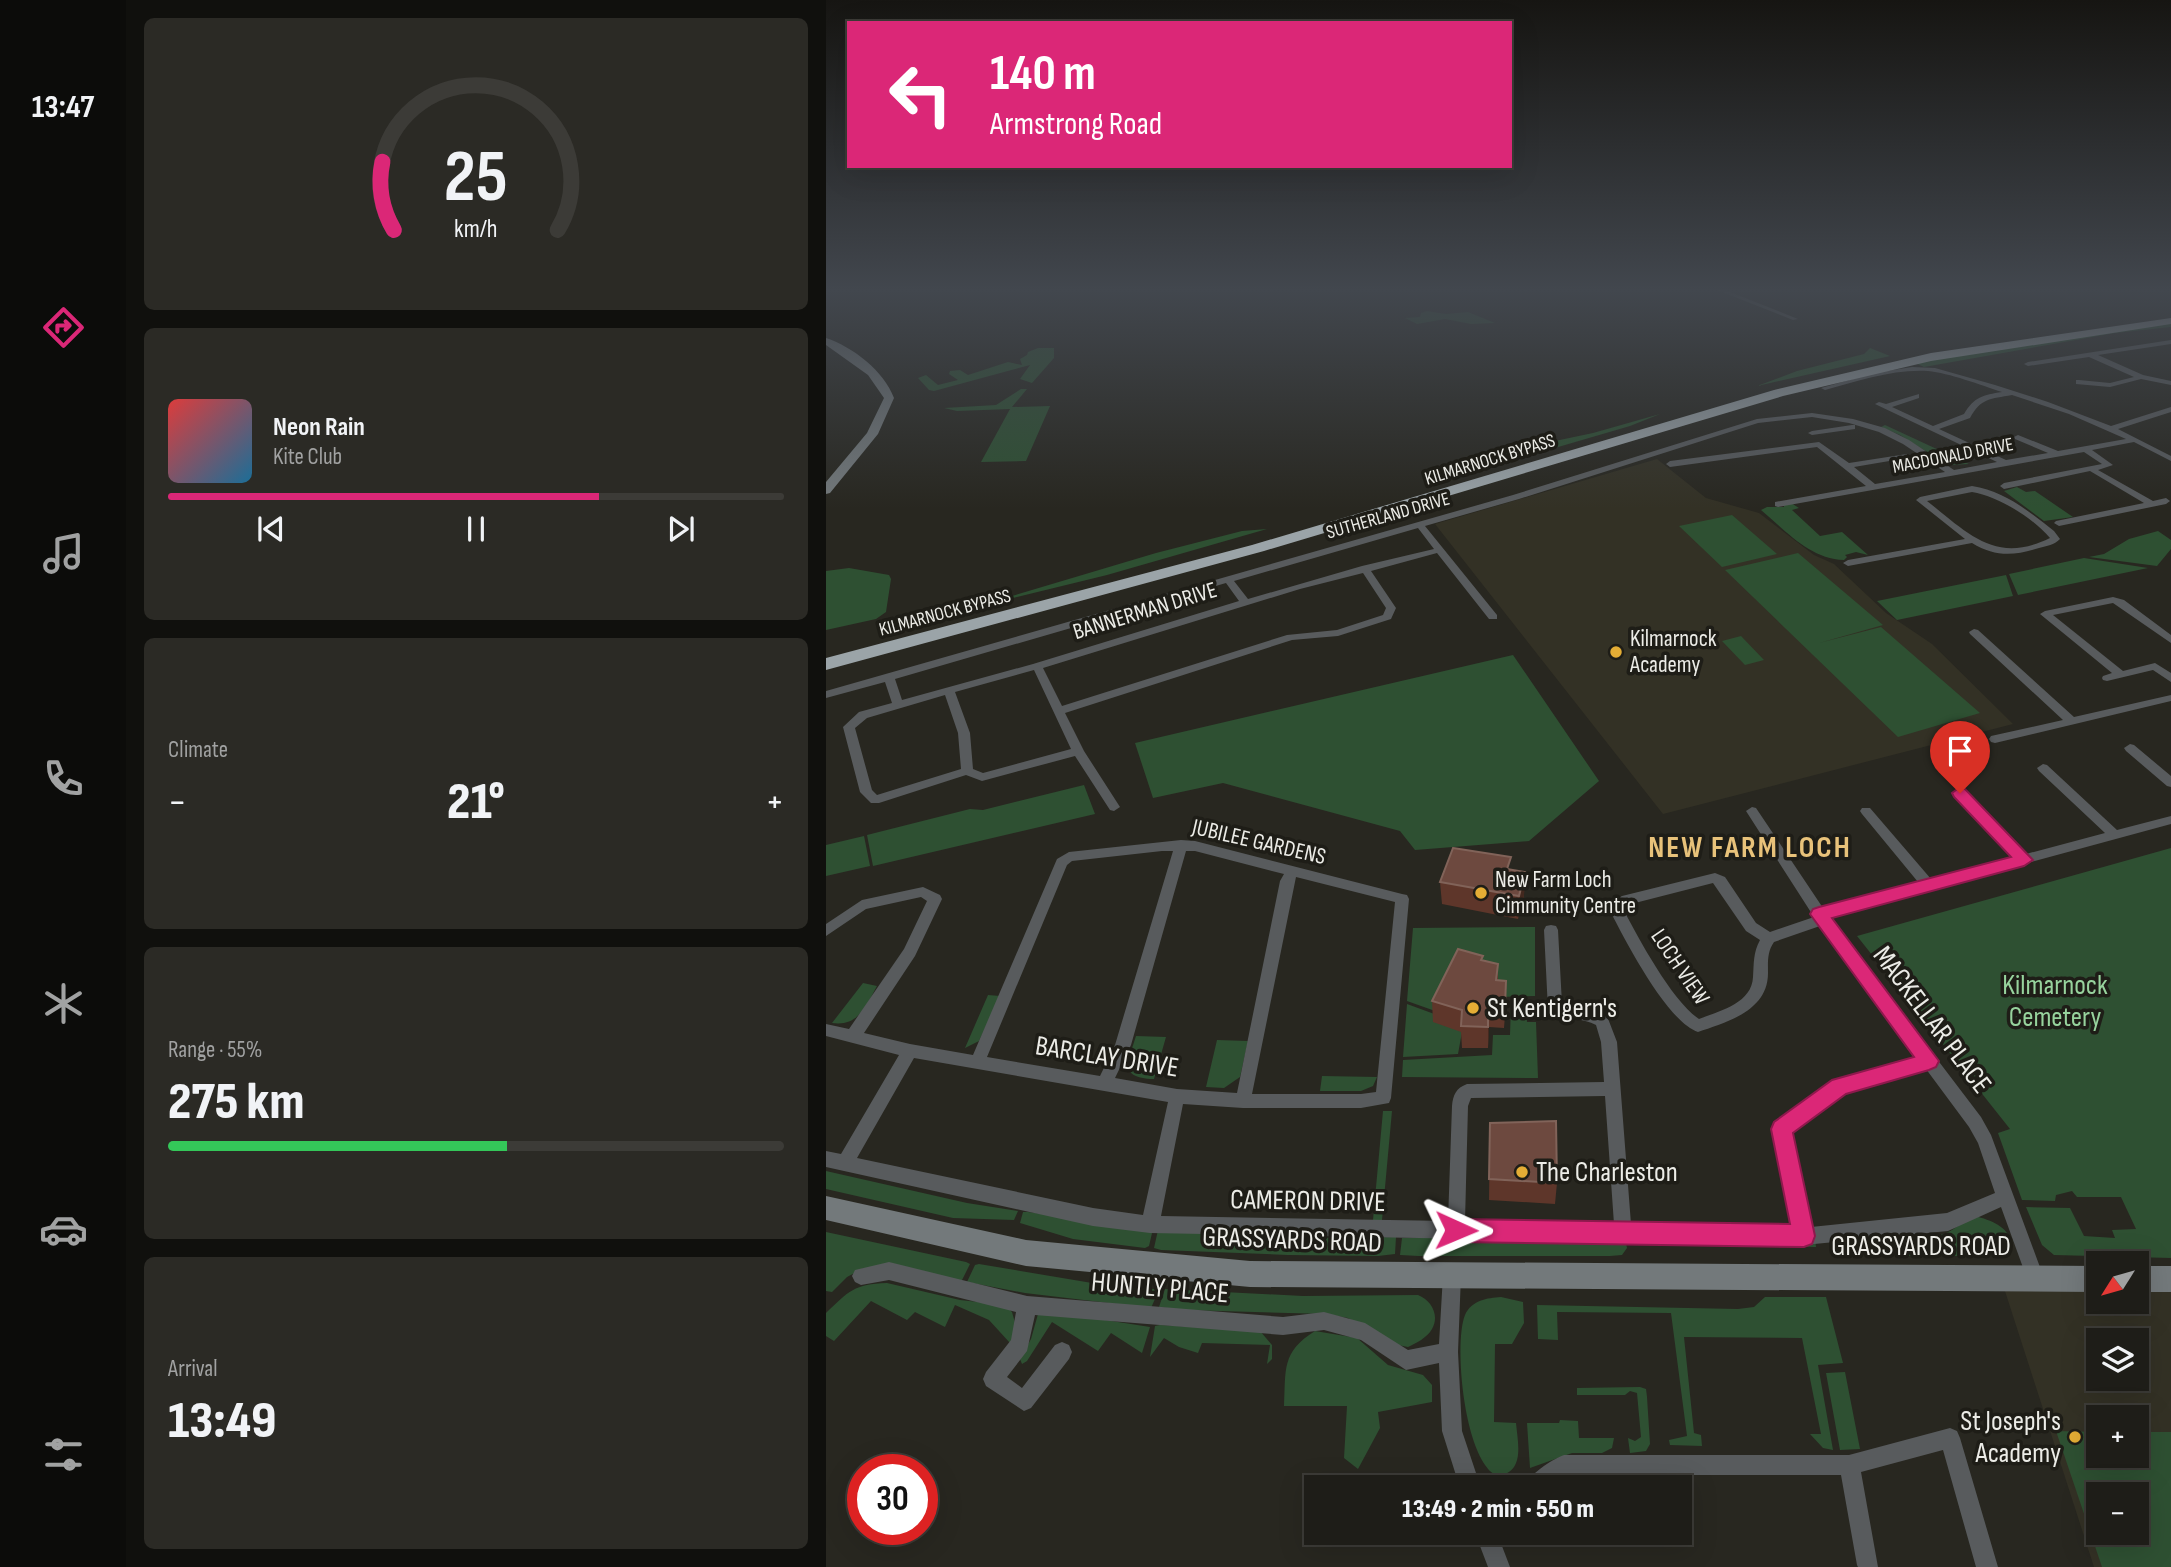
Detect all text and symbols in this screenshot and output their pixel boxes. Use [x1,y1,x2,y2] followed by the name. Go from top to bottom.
[990,45,1096,104] text: 140 m
[875,49,966,140] icon: left
[32,88,94,127] text: 13:47
[990,105,1162,144] text: Armstrong Road
[444,134,508,222] text: 25
[454,214,498,245] text: km/h
[39,303,88,352] icon: directions
[273,412,365,443] text: Neon Rain
[1422,429,1558,491] street label: KILMARNOCK BYPASS
[1891,433,2015,479] street label: MACDONALD DRIVE
[273,443,342,471] text: Kite Club
[1324,487,1452,545] street label: SUTHERLAND DRIVE
[252,510,290,548] icon: previous
[457,510,495,548] icon: pause
[662,510,700,548] icon: next
[39,529,88,578] icon: music
[1070,576,1220,646] street label: BANNERMAN DRIVE
[877,584,1013,642] street label: KILMARNOCK BYPASS
[1629,625,1717,679] place label: Kilmarnock Academy
[1608,644,1624,660] marker: Kilmarnock Academy
[1930,721,1990,793] pin
[1941,732,1979,770] icon: arrive
[168,736,228,764] text: Climate
[39,754,88,803] icon: phone
[447,771,505,834] text: 21°
[168,780,187,825] text: −
[765,780,784,825] text: +
[1188,813,1329,871] street label: JUBILEE GARDENS
[1648,830,1852,866] district label: NEW FARM LOCH
[1495,866,1636,920] place label: New Farm Loch Cimmunity Centre
[1473,885,1489,901] marker: New Farm Loch Cimmunity Centre
[1645,924,1715,1010] street label: LOCH VIEW
[1866,940,1998,1100] street label: MACKELLAR PLACE
[2002,969,2108,1034] park label: Kilmarnock Cemetery
[39,979,88,1028] icon: climate
[1487,992,1617,1025] place label: St Kentigern's
[1465,1000,1481,1016] marker: St Kentigern's
[1033,1029,1181,1085] street label: BARCLAY DRIVE
[168,1036,262,1064] text: Range · 55%
[168,1071,304,1134] text: 275 km
[1536,1156,1678,1189] place label: The Charleston
[1514,1164,1530,1180] marker: The Charleston
[1230,1183,1386,1219] street label: CAMERON DRIVE
[1419,1193,1493,1267] position arrow
[39,1205,88,1254] icon: car
[1202,1220,1382,1260] street label: GRASSYARDS ROAD
[1831,1230,2011,1263] street label: GRASSYARDS ROAD
[2086,1251,2149,1314] north arrow
[2086,1251,2149,1545] map controls
[1090,1266,1230,1310] street label: HUNTLY PLACE
[2086,1328,2149,1391] button: layers
[168,1355,217,1383] text: Arrival
[168,1390,276,1453] text: 13:49
[1960,1405,2061,1470] place label: St Joseph's Academy
[2086,1405,2149,1468] button: +
[2067,1429,2083,1445] marker: St Joseph's Academy
[39,1430,88,1479] icon: filters
[847,1454,938,1545] speed limit sign: 30
[2086,1482,2149,1545] button: −
[1402,1494,1594,1525] text: 13:49 · 2 min · 550 m

